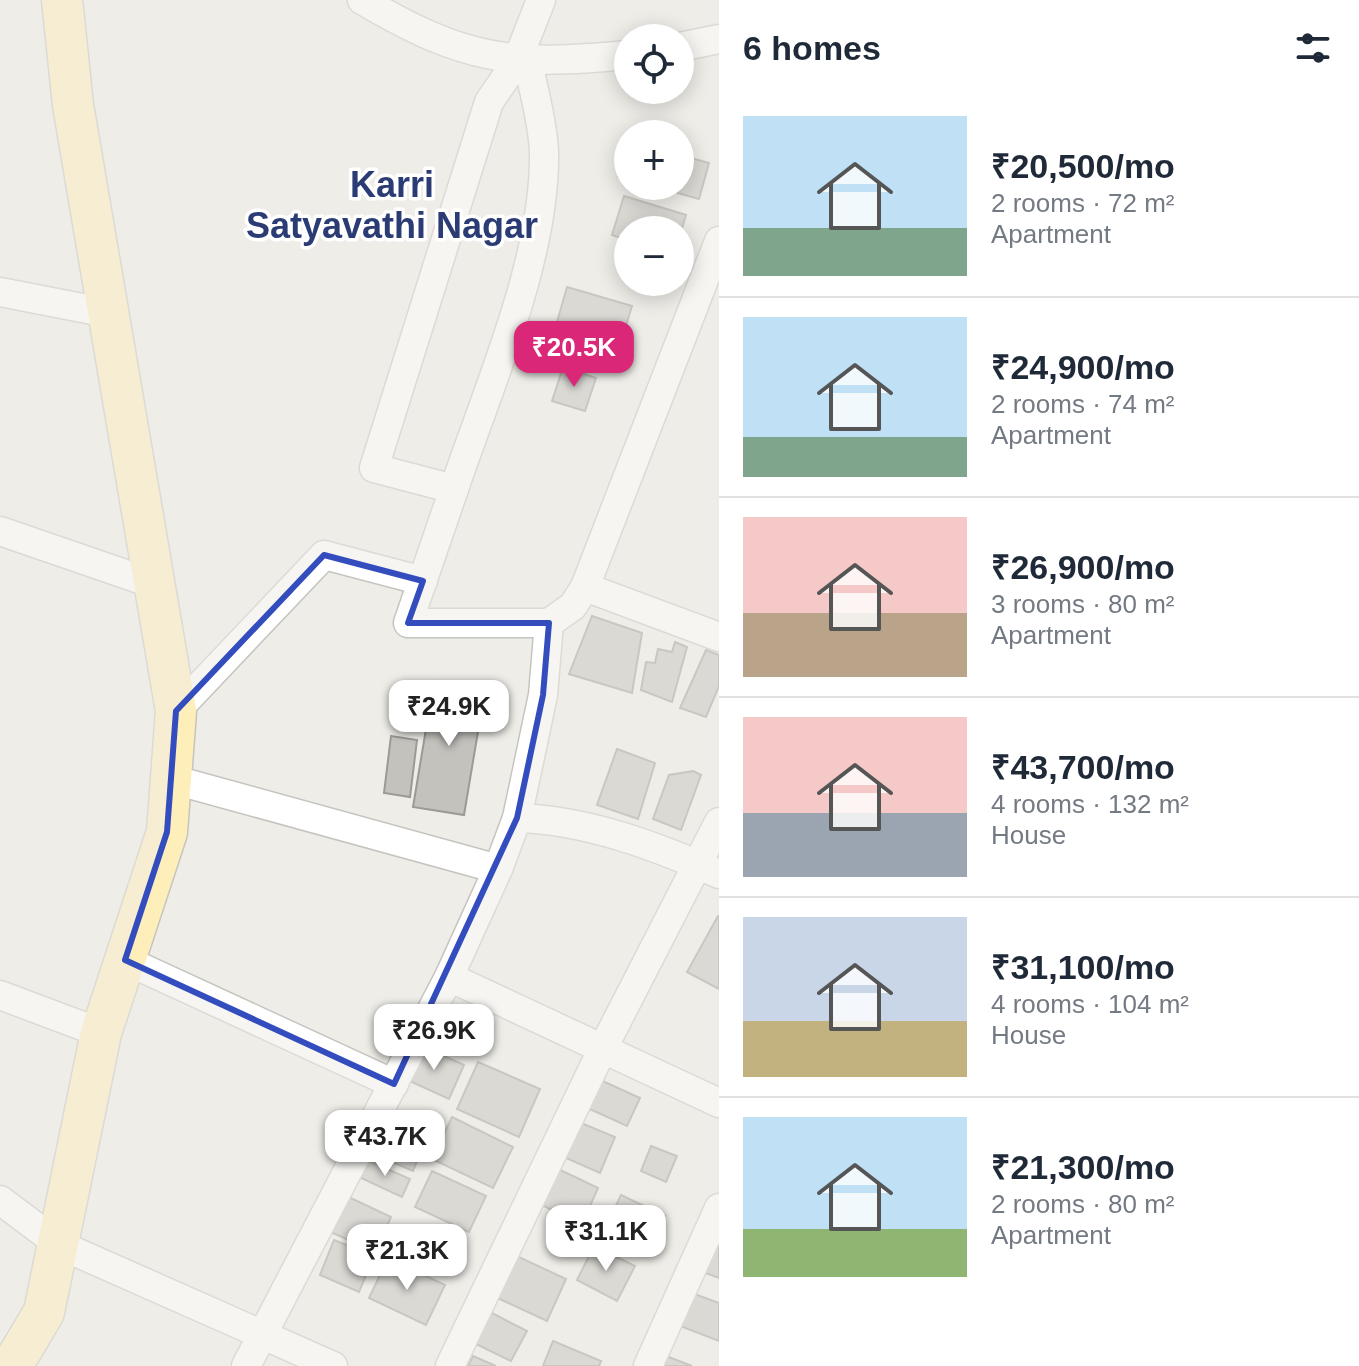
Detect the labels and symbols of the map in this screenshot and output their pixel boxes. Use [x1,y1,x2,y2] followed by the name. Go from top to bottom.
[246,164,538,246] district label: Karri Satyavathi Nagar
[509,321,639,389] pin: ₹20.5K
[384,680,514,748] pin: ₹24.9K
[369,1004,499,1072] pin: ₹26.9K
[320,1110,450,1178] pin: ₹43.7K
[541,1205,671,1273] pin: ₹31.1K
[342,1224,472,1292] pin: ₹21.3K

